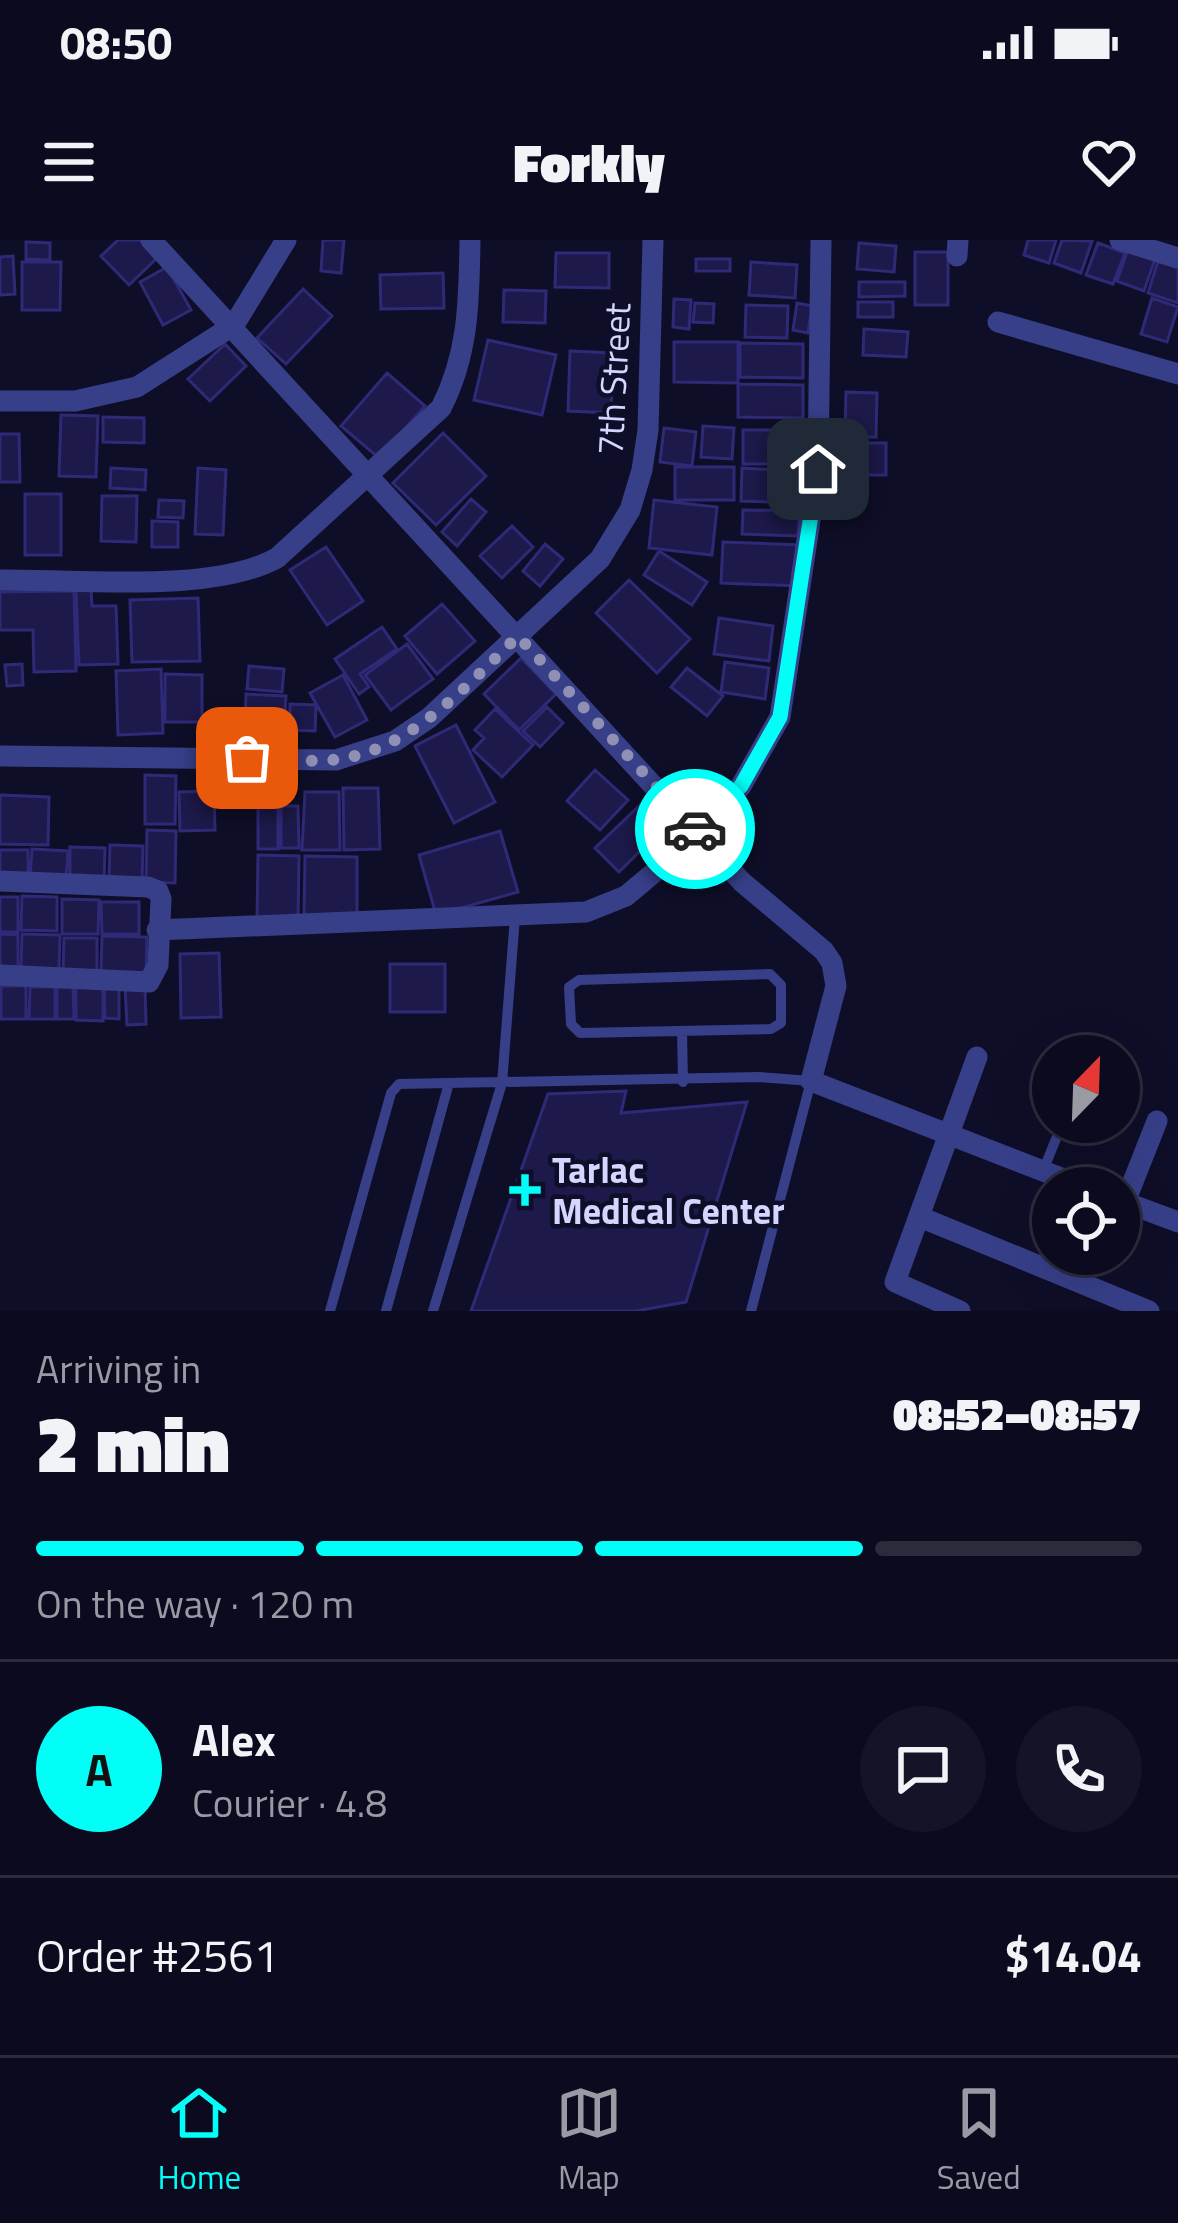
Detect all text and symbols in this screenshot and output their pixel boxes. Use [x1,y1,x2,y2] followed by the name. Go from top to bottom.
[60,8,172,76] text: 08:50
[513,121,665,203] text: Forkly
[36,129,102,195] icon: menu
[1076,129,1142,195] icon: heart
[582,301,644,457] street label: 7th Street
[767,418,869,520] pin
[785,436,851,502] icon: home
[196,707,298,809] pin
[214,725,280,791] icon: bag
[635,769,755,889] courier
[662,796,728,862] icon: car
[1032,1035,1140,1143] north arrow
[1032,1035,1140,1275] map controls
[552,1142,785,1238] place label: Tarlac Medical Center
[1032,1167,1140,1275] button: locate
[509,1174,541,1206] marker: Tarlac Medical Center
[36,1339,201,1398] text: Arriving in
[893,1379,1142,1447] text: 08:52–08:57
[36,1384,230,1502] text: 2 min
[36,1574,354,1633] text: On the way · 120 m
[192,1705,276,1773] text: Alex
[860,1706,986,1832] button: chat
[1016,1706,1142,1832] button: phone
[85,1735,113,1803] text: A
[192,1773,387,1832] text: Courier · 4.8
[36,1921,279,1989] text: Order #2561
[1004,1921,1142,1989] text: $14.04
[157,2080,241,2202] tab: Home
[556,2080,622,2202] tab: Map
[937,2080,1021,2202] tab: Saved

